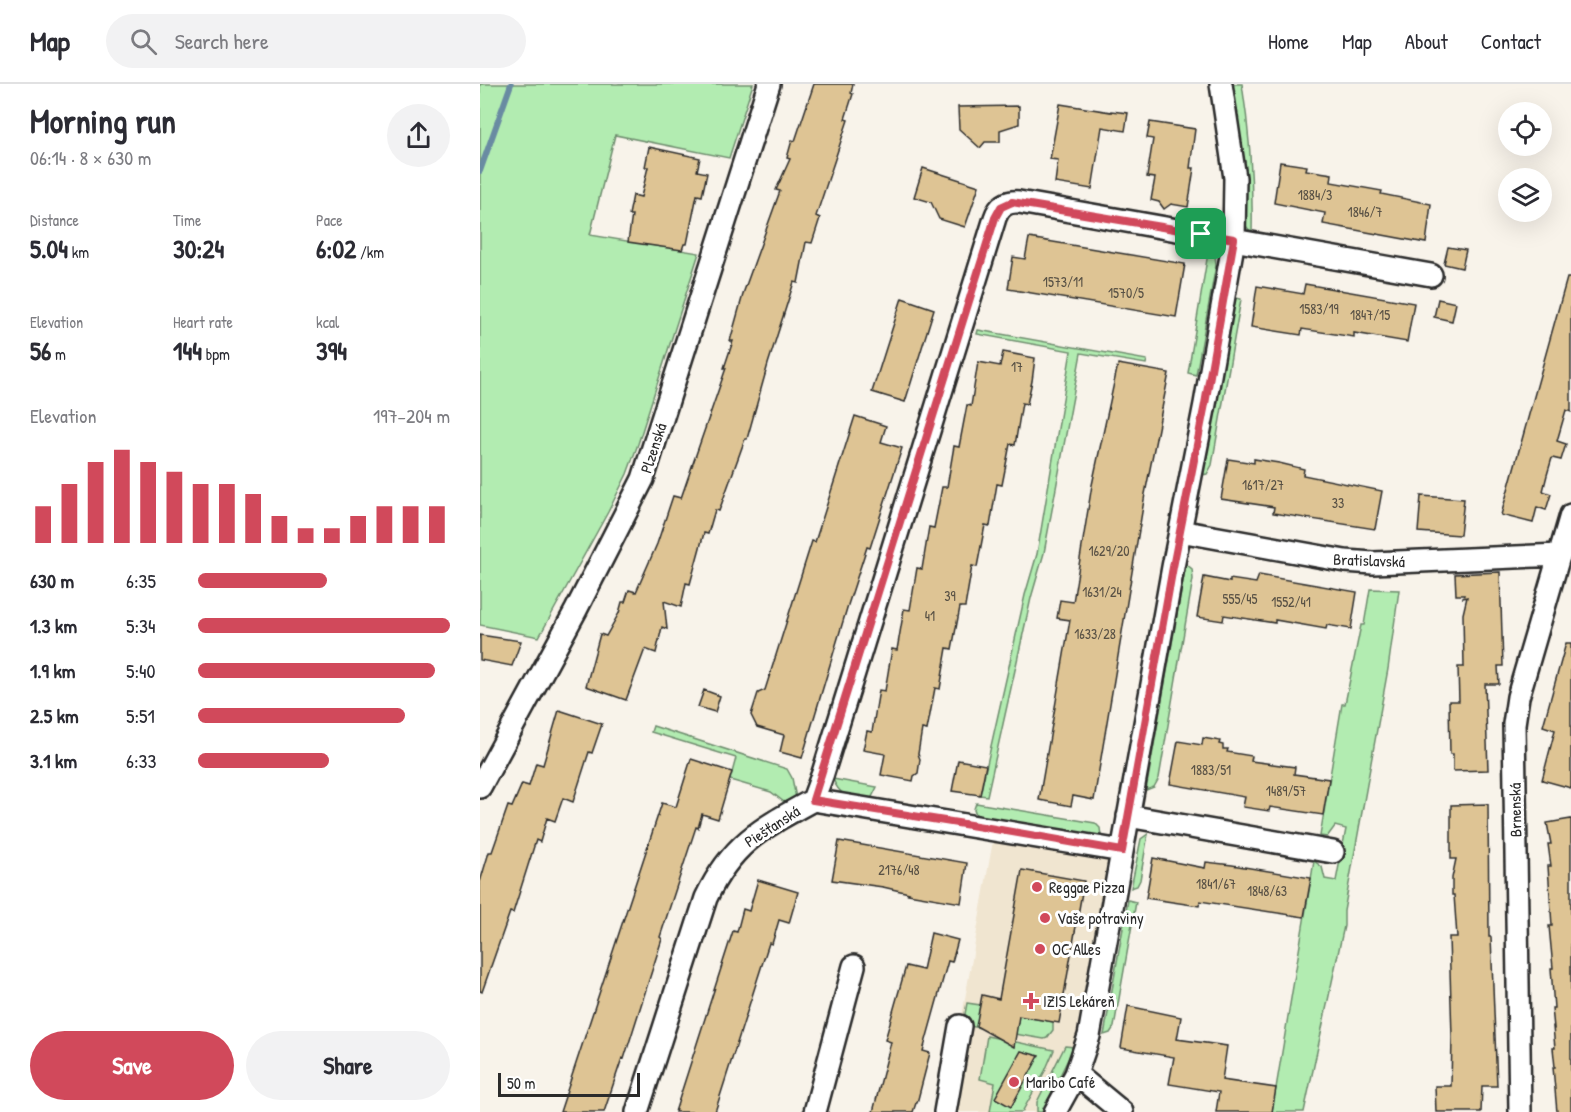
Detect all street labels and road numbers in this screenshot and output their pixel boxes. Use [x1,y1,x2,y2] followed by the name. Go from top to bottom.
[635,420,671,476] street label: Plzenská
[1333,548,1405,572] street label: Bratislavská
[1504,783,1526,837] street label: Brnenská
[740,800,804,852] street label: Piešťanská

